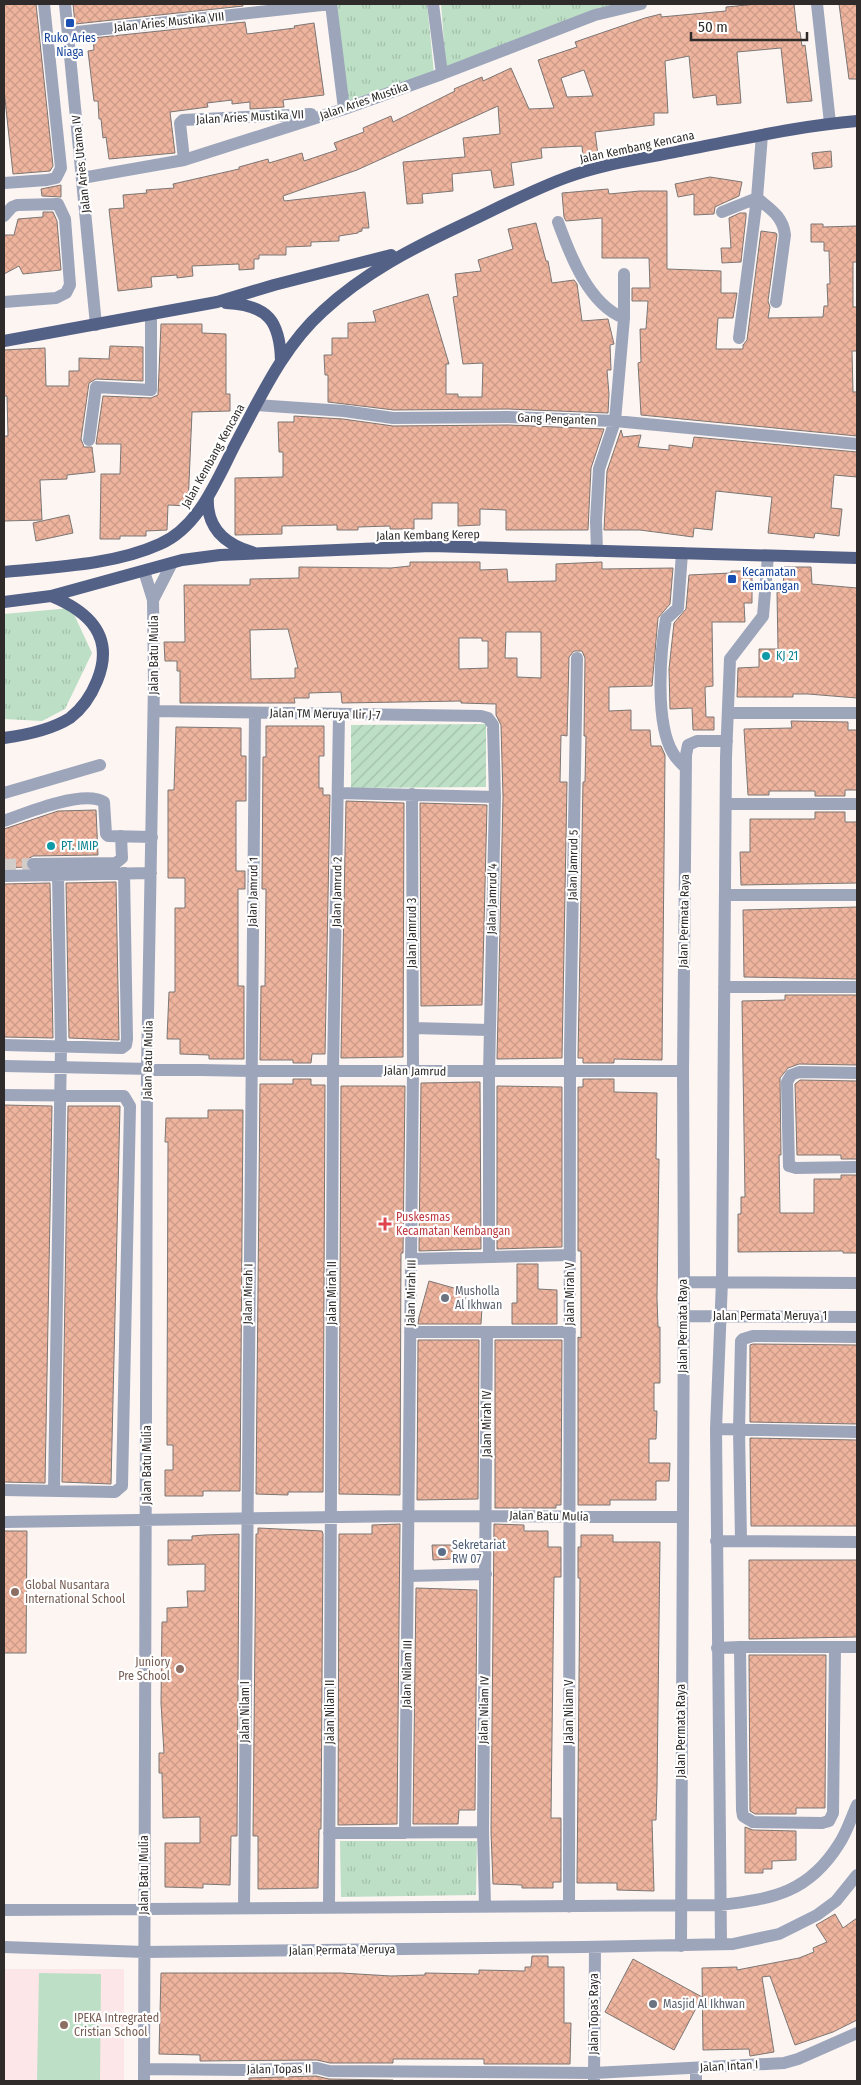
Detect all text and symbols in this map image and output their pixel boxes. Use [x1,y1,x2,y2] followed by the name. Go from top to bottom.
[113,9,225,35] street label: Jalan Aries Mustika VIII
[691,10,807,42] scale bar
[64,17,76,29] marker: Ruko Aries Niaga
[698,18,728,36] text: 50 m
[44,31,96,59] place label: Ruko Aries Niaga
[318,79,410,123] street label: Jalan Aries Mustika
[196,107,304,127] street label: Jalan Aries Mustika VII
[69,113,93,214] street label: Jalan Aries Utama IV
[578,128,696,166] street label: Jalan Kembang Kencana
[179,401,248,511] street label: Jalan Kembang Kencana
[517,411,597,427] street label: Gang Penganten
[376,527,480,543] street label: Jalan Kembang Kerep
[742,565,799,593] place label: Kecamatan Kembangan
[726,573,738,585] marker: Kecamatan Kembangan
[147,615,161,695] street label: Jalan Batu Mulia
[776,649,798,663] place label: KJ 21
[760,650,772,662] marker: KJ 21
[269,706,381,722] street label: Jalan TM Meruya Ilir J-7
[565,829,581,901] street label: Jalan Jamrud 5
[61,839,98,853] place label: PT. IMIP
[45,840,57,852] marker: PT. IMIP
[245,857,261,927] street label: Jalan Jamrud 1
[329,857,345,927] street label: Jalan Jamrud 2
[484,863,500,935] street label: Jalan Jamrud 4
[676,874,692,968] street label: Jalan Permata Raya
[405,898,419,968] street label: Jalan Jamrud 3
[140,1020,156,1100] street label: Jalan Batu Mulia
[384,1063,446,1079] street label: Jalan Jamrud
[396,1210,510,1238] place label: Puskesmas Kecamatan Kembangan
[378,1217,392,1231] marker: Puskesmas Kecamatan Kembangan
[403,1259,419,1327] street label: Jalan Mirah III
[325,1261,339,1325] street label: Jalan Mirah II
[563,1261,577,1326] street label: Jalan Mirah V
[240,1264,256,1324] street label: Jalan Mirah I
[676,1279,690,1373] street label: Jalan Permata Raya
[455,1284,502,1312] place label: Musholla Al Ikhwan
[439,1292,451,1304] marker: Musholla Al Ikhwan
[713,1309,827,1323] street label: Jalan Permata Meruya 1
[480,1390,494,1457] street label: Jalan Mirah IV
[140,1425,154,1505] street label: Jalan Batu Mulia
[509,1508,589,1524] street label: Jalan Batu Mulia
[452,1538,506,1566] place label: Sekretariat RW 07
[436,1546,448,1558] marker: Sekretariat RW 07
[25,1578,125,1606] place label: Global Nusantara International School
[9,1586,21,1598] marker: Global Nusantara International School
[399,1640,415,1708] street label: Jalan Nilam III
[118,1655,171,1683] place label: Juniory Pre School
[174,1663,186,1675] marker: Juniory Pre School
[476,1675,492,1744] street label: Jalan Nilam IV
[562,1679,576,1744] street label: Jalan Nilam V
[323,1680,337,1744] street label: Jalan Nilam II
[238,1681,252,1743] street label: Jalan Nilam I
[674,1684,688,1778] street label: Jalan Permata Raya
[137,1835,151,1915] street label: Jalan Batu Mulia
[288,1942,396,1958] street label: Jalan Permata Meruya
[587,1973,601,2055] street label: Jalan Topas Raya
[663,1997,745,2011] place label: Masjid Al Ikhwan
[647,1998,659,2010] marker: Masjid Al Ikhwan
[74,2011,159,2039] place label: IPEKA Intregrated Cristian School
[58,2019,70,2031] marker: IPEKA Intregrated Cristian School
[699,2057,759,2075] street label: Jalan Intan I
[247,2061,311,2077] street label: Jalan Topas II

